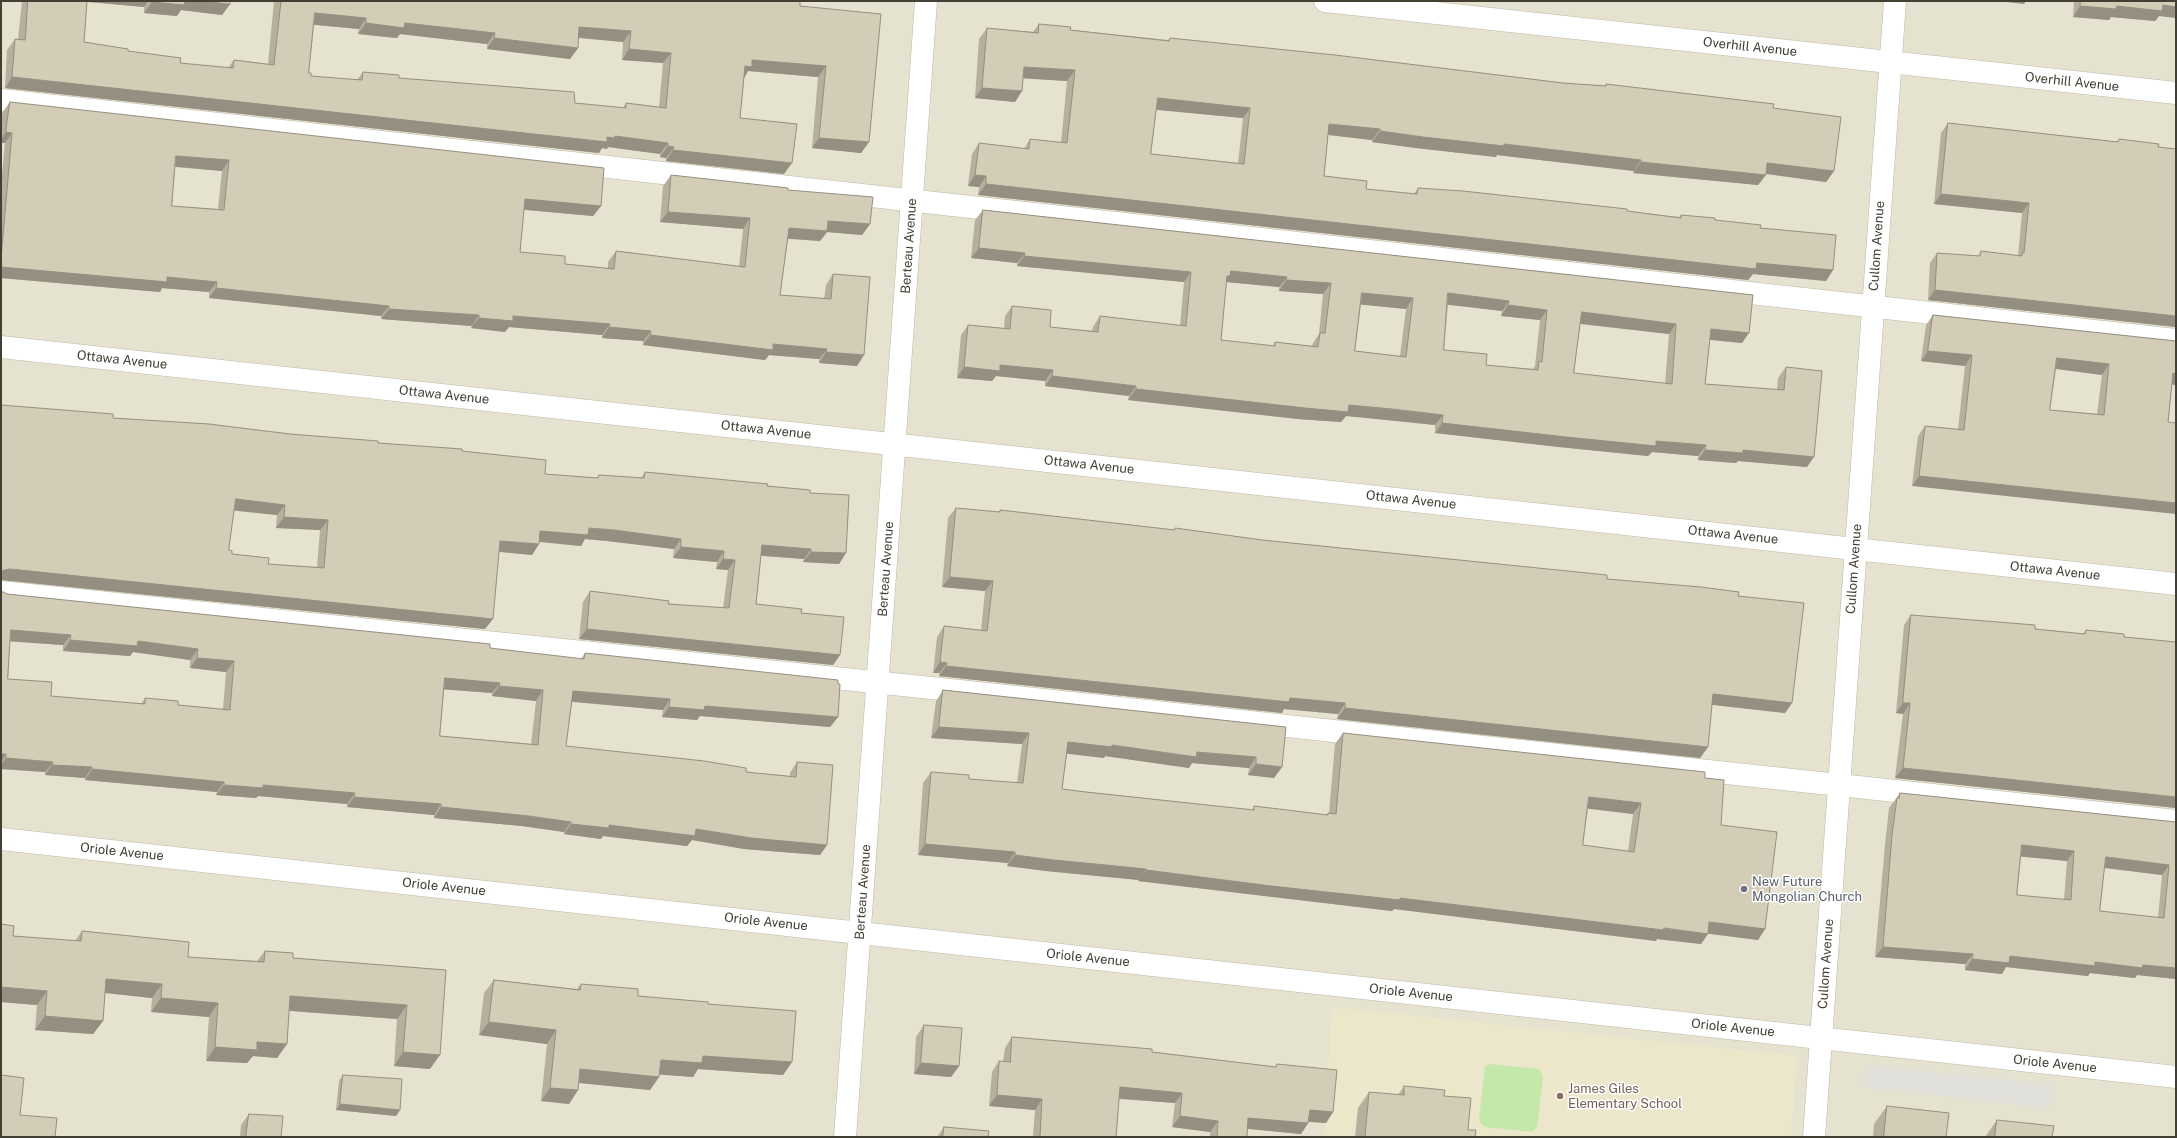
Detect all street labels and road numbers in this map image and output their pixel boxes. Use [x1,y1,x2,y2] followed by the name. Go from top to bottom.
[1702,34,1798,60] street label: Overhill Avenue
[2024,69,2120,95] street label: Overhill Avenue
[898,198,920,294] street label: Berteau Avenue
[1866,200,1888,292] street label: Cullom Avenue
[76,347,168,373] street label: Ottawa Avenue
[398,382,490,408] street label: Ottawa Avenue
[720,417,812,443] street label: Ottawa Avenue
[1043,452,1135,478] street label: Ottawa Avenue
[1365,487,1457,513] street label: Ottawa Avenue
[875,521,897,617] street label: Berteau Avenue
[1687,522,1779,548] street label: Ottawa Avenue
[1843,523,1865,615] street label: Cullom Avenue
[2009,558,2101,584] street label: Ottawa Avenue
[79,840,165,864] street label: Oriole Avenue
[852,844,874,940] street label: Berteau Avenue
[401,875,487,899] street label: Oriole Avenue
[723,910,809,934] street label: Oriole Avenue
[1815,918,1837,1010] street label: Cullom Avenue
[1045,946,1131,970] street label: Oriole Avenue
[1368,981,1454,1005] street label: Oriole Avenue
[1690,1016,1776,1040] street label: Oriole Avenue
[2012,1052,2098,1076] street label: Oriole Avenue

